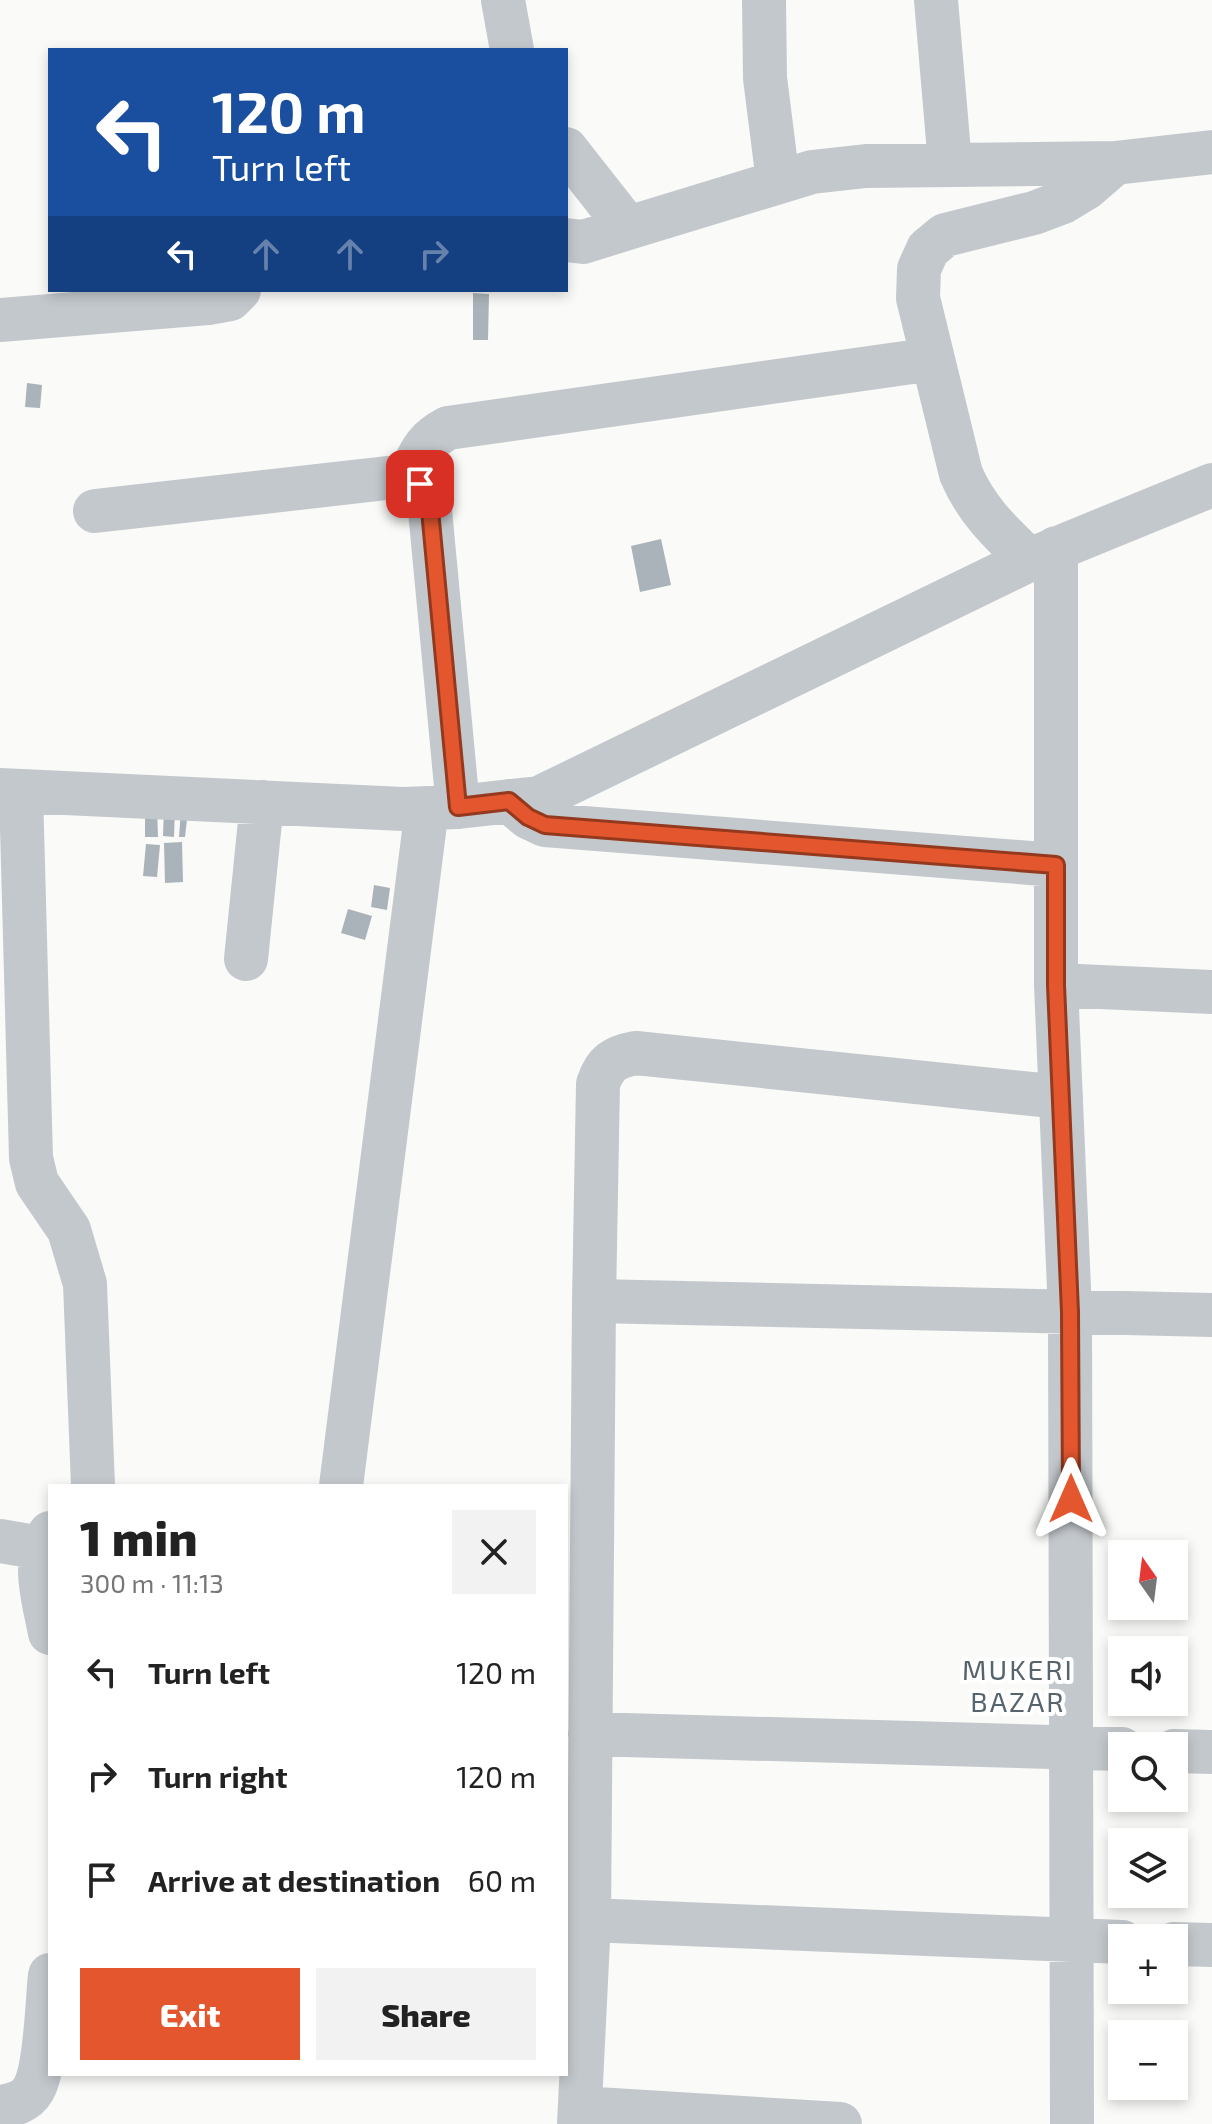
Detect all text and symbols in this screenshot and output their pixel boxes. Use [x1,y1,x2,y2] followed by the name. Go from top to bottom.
[212,77,366,144] text: 120 m
[80,80,184,184] icon: left
[212,145,351,188] text: Turn left
[160,232,204,276] icon: left
[244,232,288,276] icon: ahead
[328,232,372,276] icon: ahead
[412,232,456,276] icon: right
[386,450,454,518] pin
[398,462,442,506] icon: arrive
[1029,1457,1113,1541] position arrow
[80,1508,198,1566] text: 1 min
[452,1510,536,1594] button: close
[1108,1540,1188,1620] north arrow
[1108,1540,1188,2100] map controls
[80,1567,224,1598] text: 300 m · 11:13
[1108,1636,1188,1716] button: sound
[80,1650,124,1694] icon: left
[962,1652,1074,1718] district label: MUKERI BAZAR
[148,1654,270,1690] text: Turn left
[456,1654,536,1690] text: 120 m
[1108,1732,1188,1812] button: search
[80,1754,124,1798] icon: right
[148,1758,288,1794] text: Turn right
[456,1758,536,1794] text: 120 m
[1108,1828,1188,1908] button: layers
[80,1858,124,1902] icon: arrive
[148,1862,440,1898] text: Arrive at destination
[468,1862,536,1898] text: 60 m
[1108,1924,1188,2004] button: +
[80,1968,300,2060] button: Exit
[316,1968,536,2060] button: Share
[1108,2020,1188,2100] button: −

